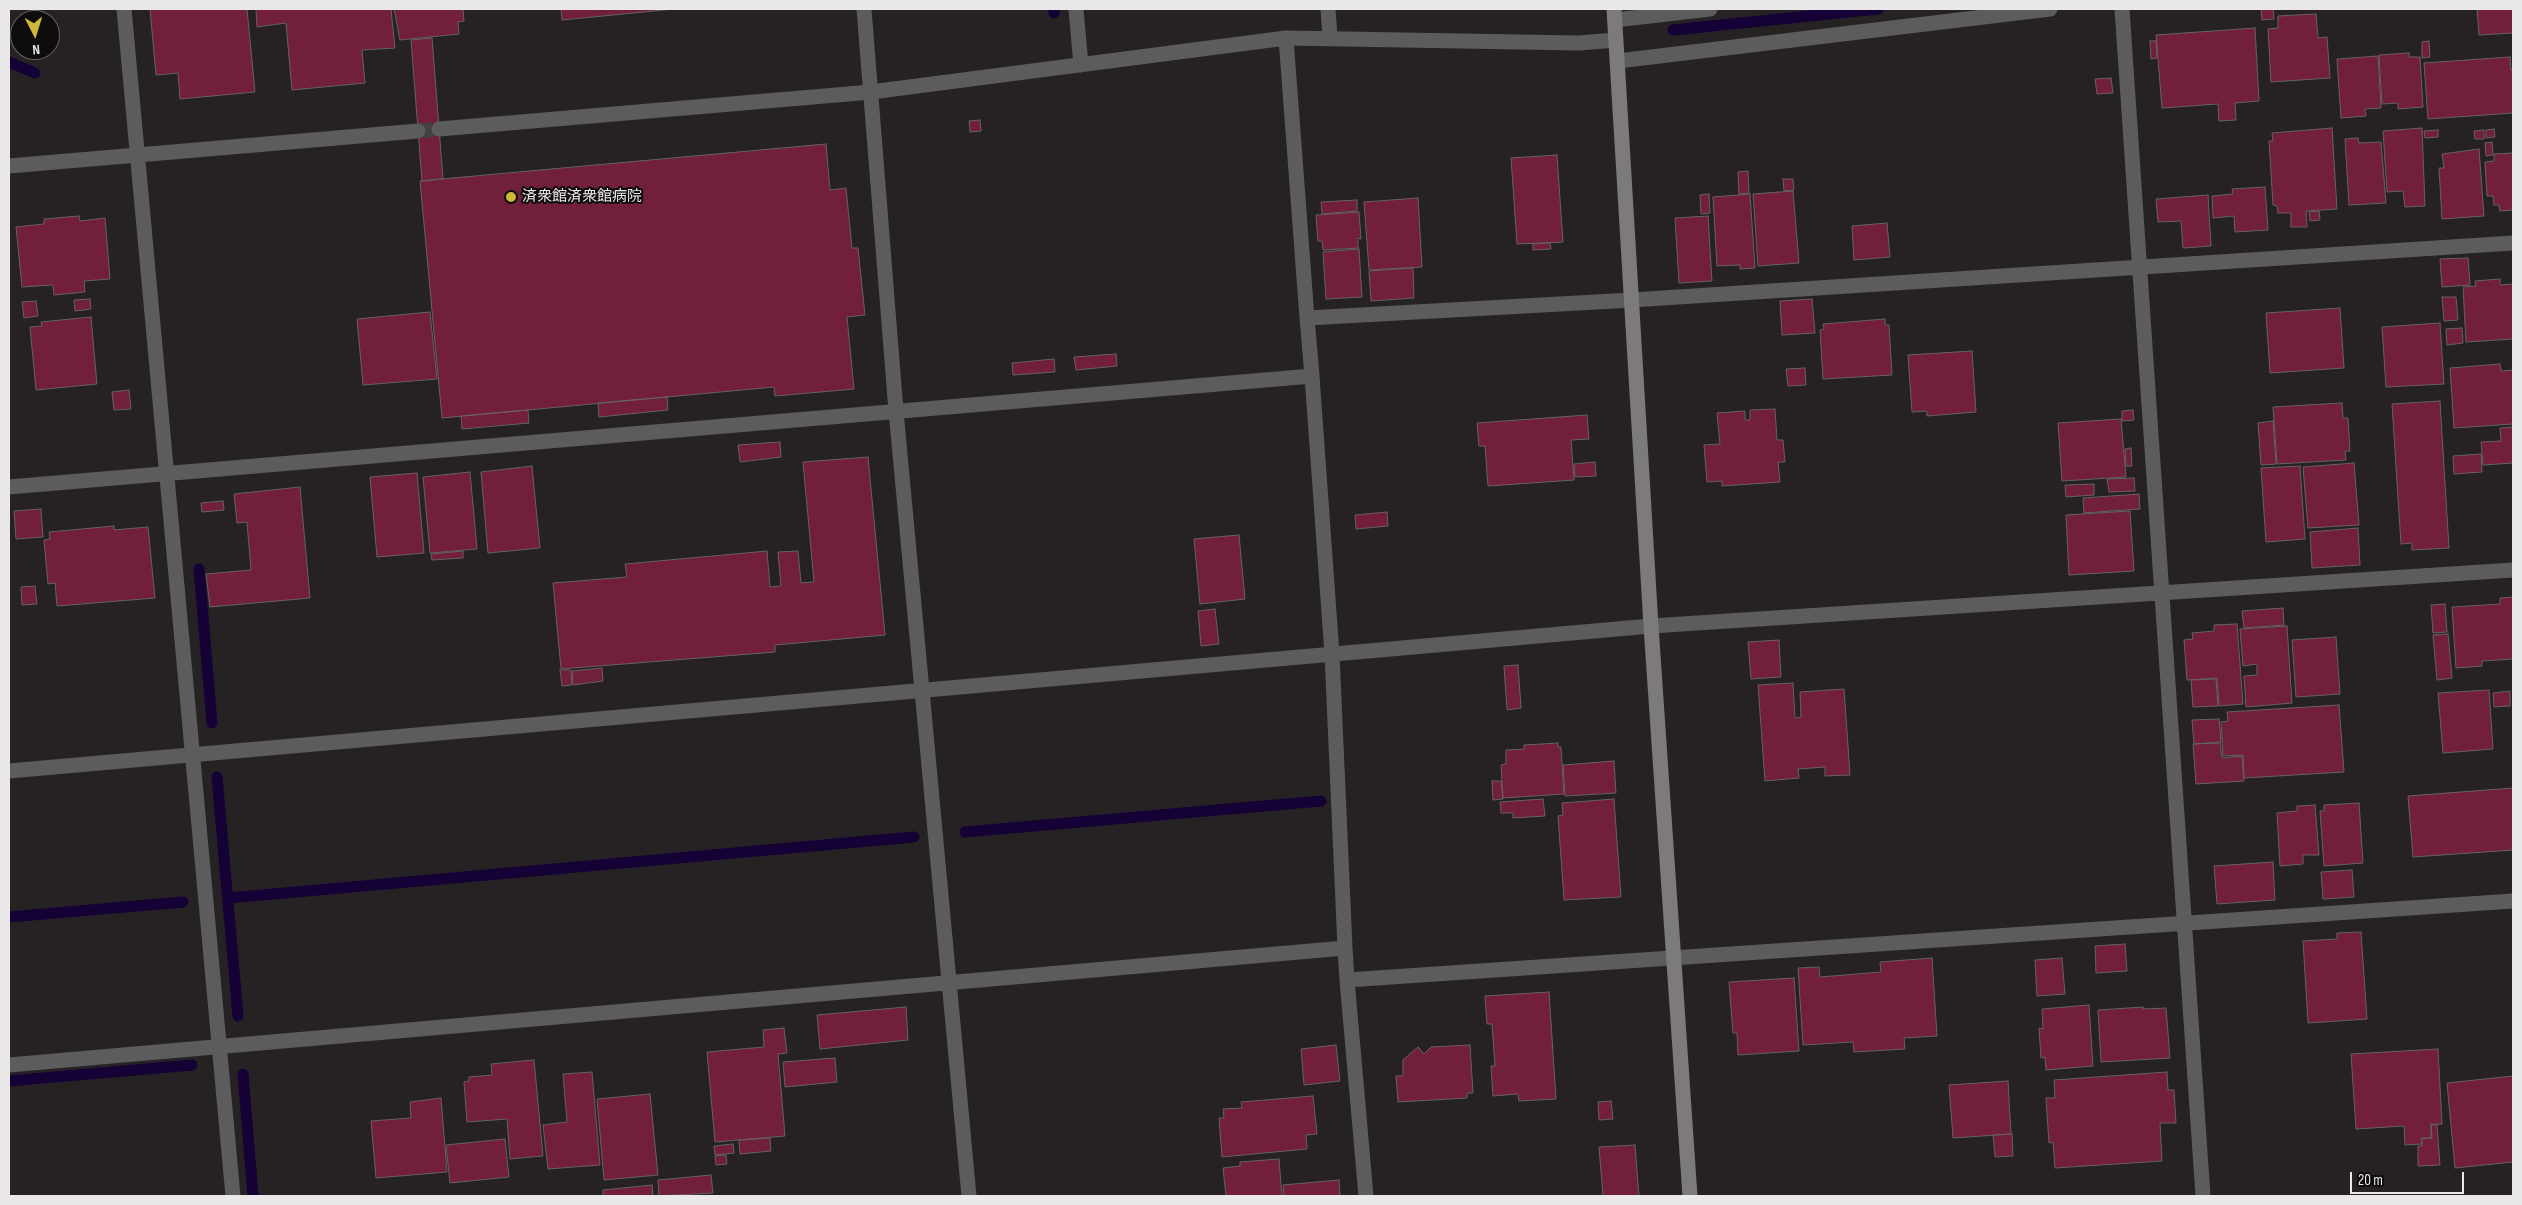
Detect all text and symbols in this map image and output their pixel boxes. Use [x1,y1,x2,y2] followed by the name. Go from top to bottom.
[10,10,60,60] north arrow
[32,41,41,58] text: N
[522,188,642,206] place label: 済衆館済衆館病院
[504,190,518,204] marker: 済衆館済衆館病院
[2352,1162,2466,1194] scale bar
[2358,1171,2383,1190] text: 20 m

